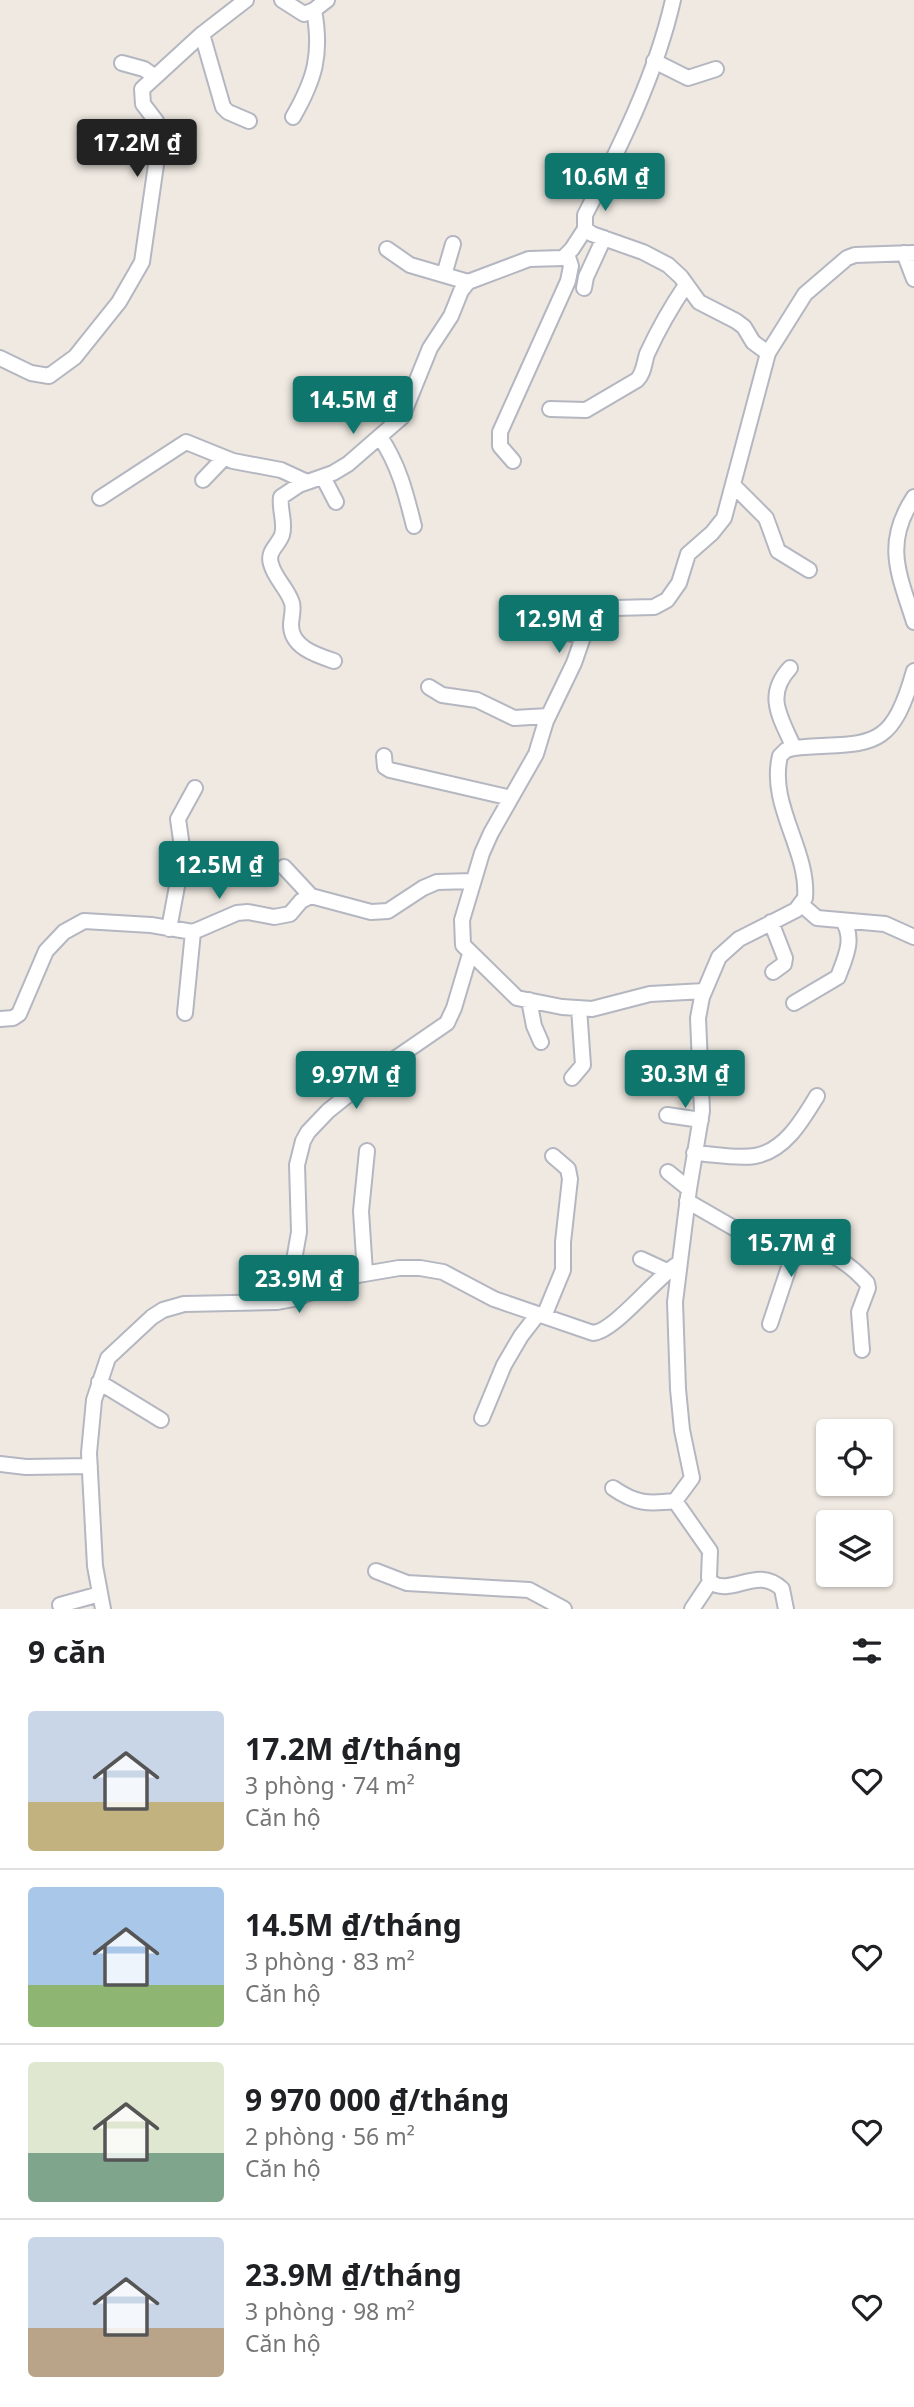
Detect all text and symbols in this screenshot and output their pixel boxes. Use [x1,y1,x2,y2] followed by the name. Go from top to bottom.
[72,120,202,179] pin: 17.2M ₫
[93,126,181,158] text: 17.2M ₫
[540,154,670,213] pin: 10.6M ₫
[561,160,649,192] text: 10.6M ₫
[288,376,418,436] pin: 14.5M ₫
[309,383,397,415] text: 14.5M ₫
[494,596,624,655] pin: 12.9M ₫
[515,602,603,634] text: 12.9M ₫
[154,842,284,901] pin: 12.5M ₫
[175,848,263,880] text: 12.5M ₫
[620,1050,750,1110] pin: 30.3M ₫
[291,1052,421,1111] pin: 9.97M ₫
[641,1057,729,1089] text: 30.3M ₫
[312,1058,400,1090] text: 9.97M ₫
[726,1220,856,1279] pin: 15.7M ₫
[747,1226,835,1258] text: 15.7M ₫
[234,1256,364,1315] pin: 23.9M ₫
[255,1262,343,1294] text: 23.9M ₫
[816,1419,893,1587] map controls
[816,1419,893,1496] button: locate
[816,1510,893,1587] button: layers
[28,1631,106,1672] text: 9 căn
[848,1632,886,1670] icon: filters
[245,1728,462,1769] text: 17.2M ₫/tháng
[84,1739,168,1823] icon: home
[848,1762,886,1800] icon: heart
[245,1769,415,1801] text: 3 phòng · 74 m²
[245,1801,321,1833] text: Căn hộ
[245,1904,462,1945] text: 14.5M ₫/tháng
[84,1915,168,1999] icon: home
[848,1938,886,1976] icon: heart
[245,1945,415,1977] text: 3 phòng · 83 m²
[245,1977,321,2009] text: Căn hộ
[245,2079,509,2120] text: 9 970 000 ₫/tháng
[84,2090,168,2174] icon: home
[848,2113,886,2151] icon: heart
[245,2120,415,2152] text: 2 phòng · 56 m²
[245,2152,321,2184] text: Căn hộ
[245,2254,462,2295] text: 23.9M ₫/tháng
[84,2265,168,2349] icon: home
[848,2288,886,2326] icon: heart
[245,2295,415,2327] text: 3 phòng · 98 m²
[245,2327,321,2359] text: Căn hộ

